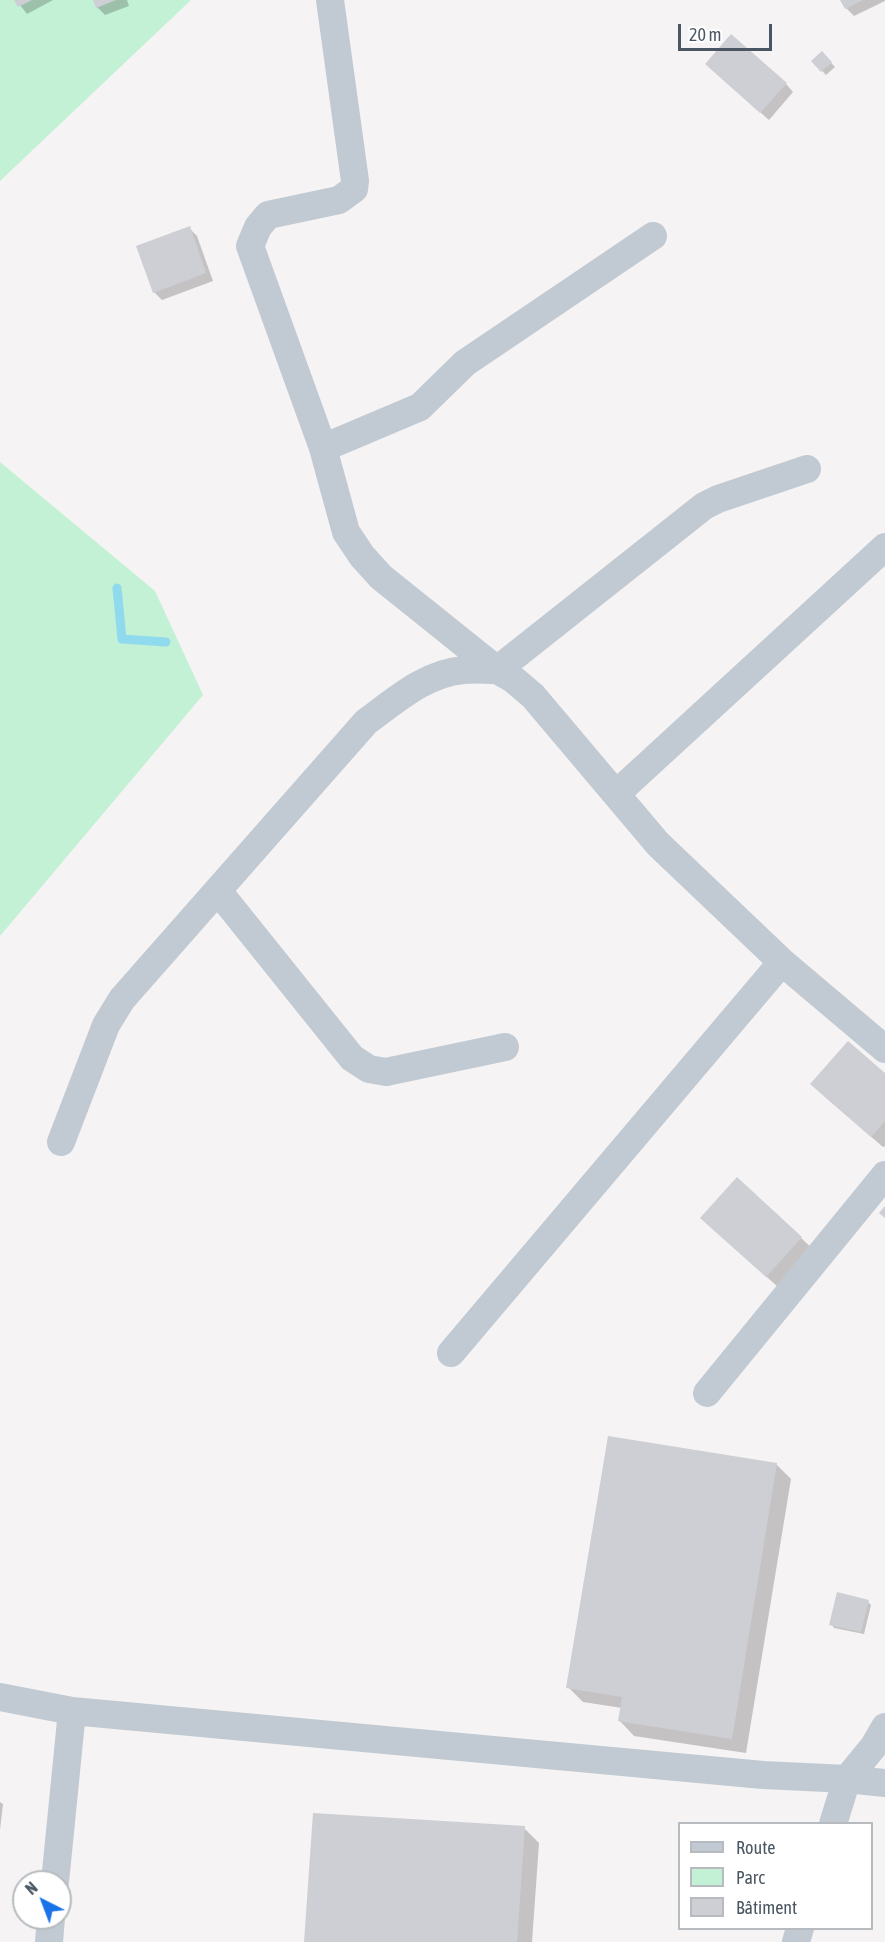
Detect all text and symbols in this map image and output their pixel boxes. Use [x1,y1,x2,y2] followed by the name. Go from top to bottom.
[681,12,776,50] scale bar
[689,24,721,45] text: 20 m
[678,1822,873,1930] legend
[736,1837,775,1858] text: Route
[736,1867,765,1888] text: Parc
[12,1870,72,1930] north arrow
[22,1878,41,1898] text: N
[736,1897,797,1918] text: Bâtiment

